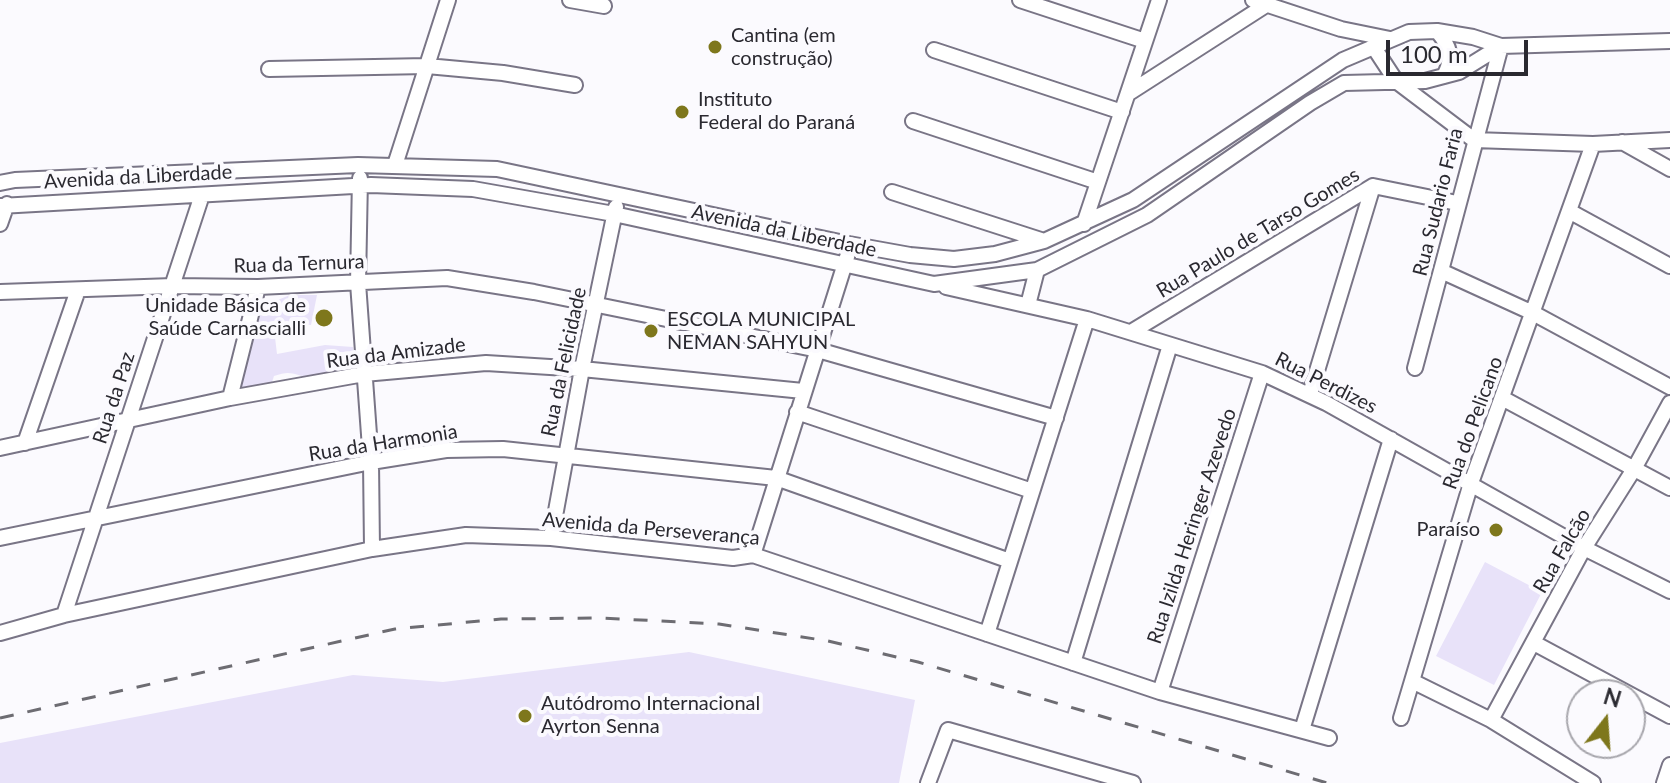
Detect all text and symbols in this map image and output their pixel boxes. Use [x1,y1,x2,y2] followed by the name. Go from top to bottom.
[731,24,836,71] place label: Cantina (em construção)
[1390,24,1532,74] scale bar
[706,38,724,56] marker: Cantina (em construção)
[1400,39,1468,68] text: 100 m
[698,88,855,135] place label: Instituto Federal do Paraná
[673,103,691,121] marker: Instituto Federal do Paraná
[1408,126,1468,278] street label: Rua Sudario Faria
[43,160,233,194] street label: Avenida da Liberdade
[1152,163,1364,303] street label: Rua Paulo de Tarso Gomes
[689,200,879,262] street label: Avenida da Liberdade
[233,250,365,278] street label: Rua da Ternura
[536,285,592,439] street label: Rua da Felicidade
[145,294,306,341] place label: Unidade Básica de Saúde Carnascialli
[313,307,335,329] marker: Unidade Básica de Saúde Carnascialli
[667,308,855,355] place label: ESCOLA MUNICIPAL NEMAN SAHYUN
[642,322,660,340] marker: ESCOLA MUNICIPAL NEMAN SAHYUN
[325,333,467,373] street label: Rua da Amizade
[1271,347,1381,419] street label: Rua Perdizes
[88,349,140,447] street label: Rua da Paz
[1438,353,1508,493] street label: Rua do Pelicano
[1143,405,1241,647] street label: Rua Izilda Heringer Azevedo
[307,419,459,467] street label: Rua da Harmonia
[1528,504,1596,598] street label: Rua Falcão
[541,508,761,550] street label: Avenida da Perseverança
[1417,518,1480,542] place label: Paraíso
[1487,521,1505,539] marker: Paraíso
[1566,679,1646,759] north arrow
[1601,682,1625,713] text: N
[541,692,760,739] place label: Autódromo Internacional Ayrton Senna
[516,707,534,725] marker: Autódromo Internacional Ayrton Senna

